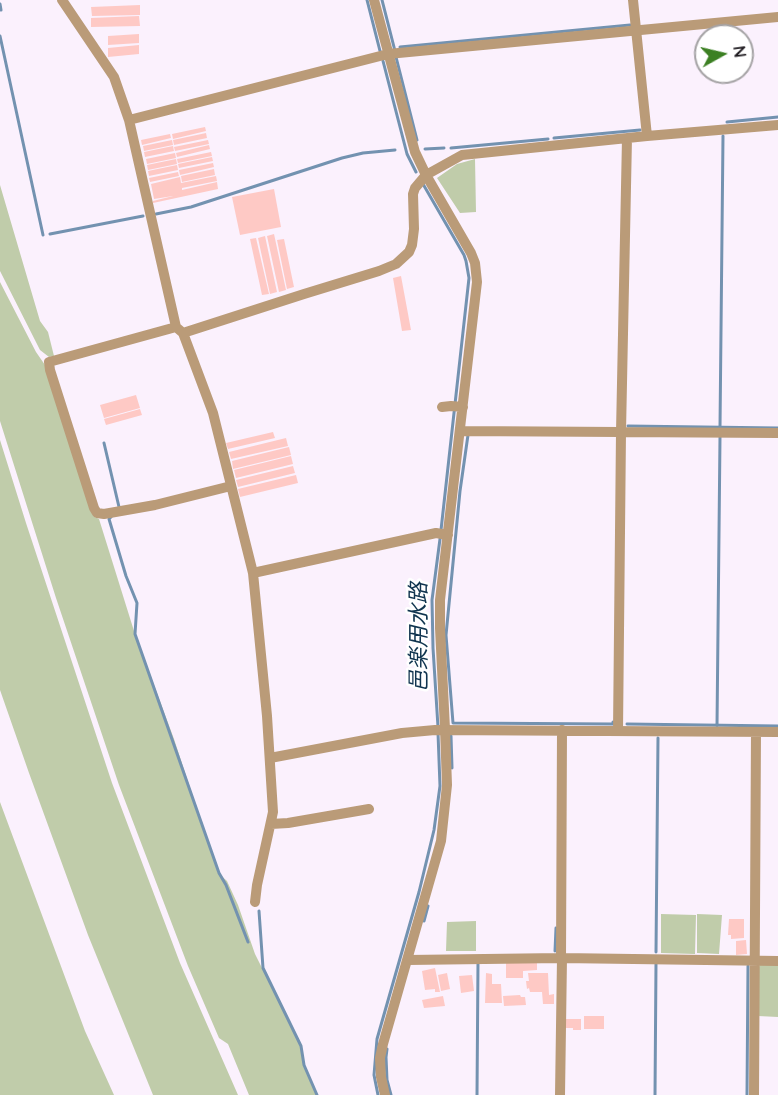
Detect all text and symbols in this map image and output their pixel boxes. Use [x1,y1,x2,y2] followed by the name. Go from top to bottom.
[694,24,754,84] north arrow
[729,45,751,59] text: N
[406,582,432,692] water label: 邑楽用水路

